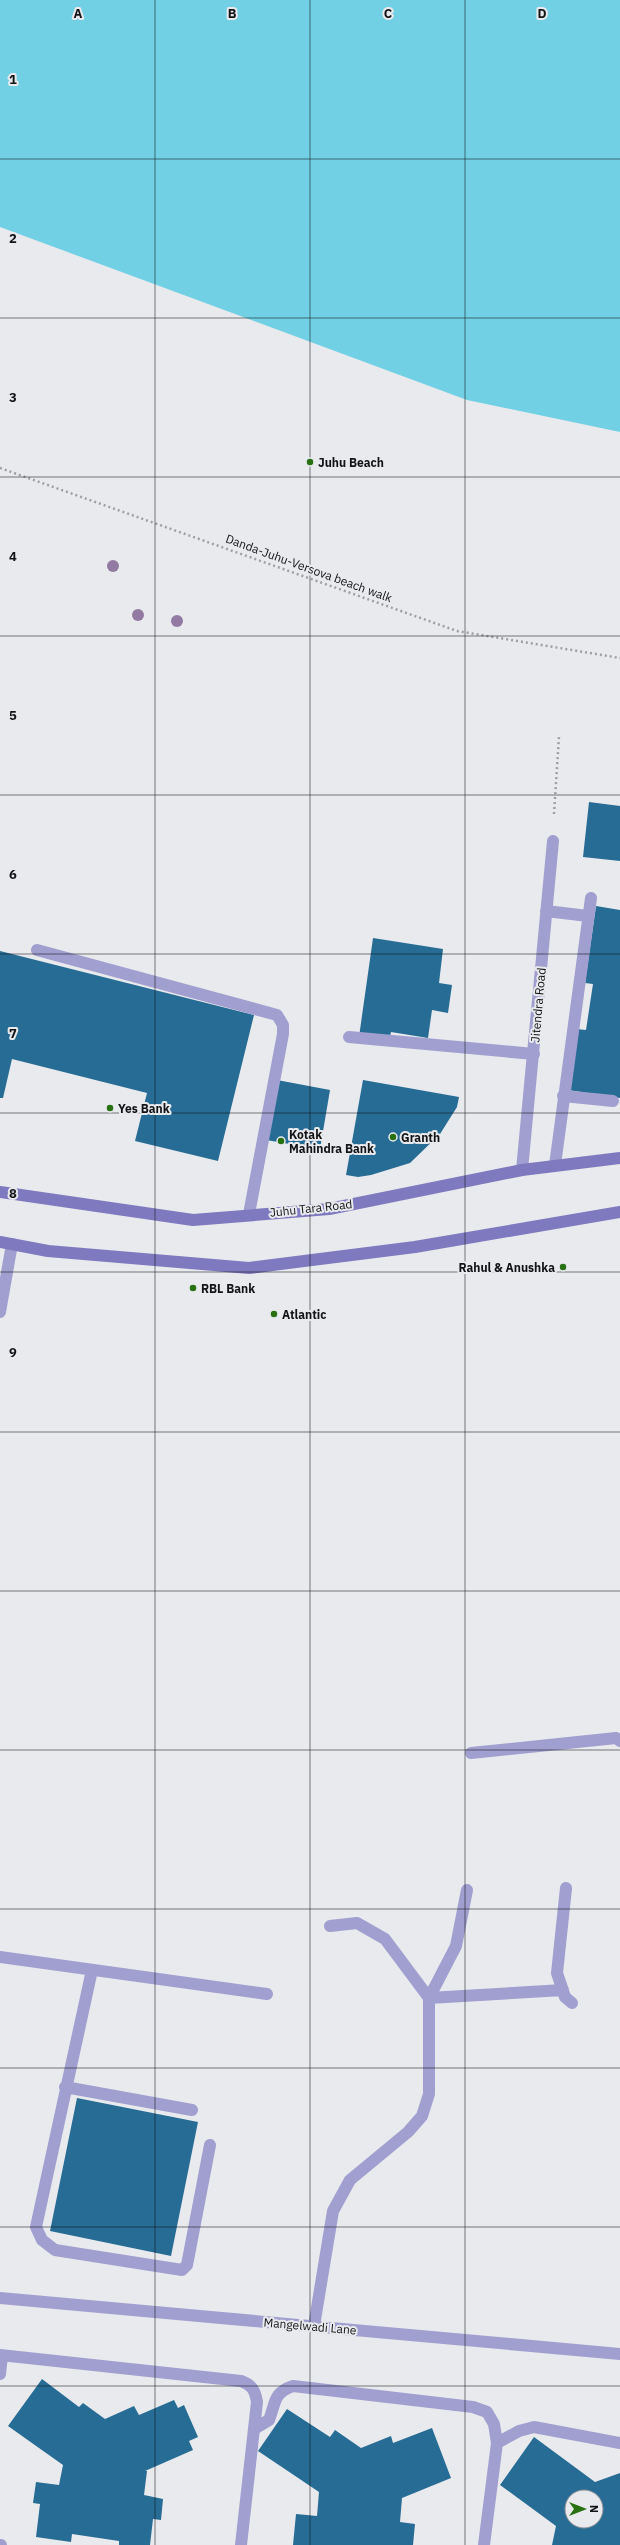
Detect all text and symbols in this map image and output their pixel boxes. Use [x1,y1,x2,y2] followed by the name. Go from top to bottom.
[74,5,83,22] text: A
[228,5,237,22] text: B
[384,5,393,22] text: C
[537,5,547,22] text: D
[9,71,17,88] text: 1
[9,230,17,247] text: 2
[9,389,17,406] text: 3
[318,455,384,470] place label: Juhu Beach
[305,457,315,467] marker: Juhu Beach
[224,531,395,605] street label: Danda-Juhu-Versova beach walk
[9,548,17,565] text: 4
[9,707,17,724] text: 5
[9,866,17,883] text: 6
[527,967,549,1043] street label: Jitendra Road
[9,1025,17,1042] text: 7
[118,1101,170,1116] place label: Yes Bank
[105,1103,115,1113] marker: Yes Bank
[289,1127,374,1156] place label: Kotak Mahindra Bank
[401,1130,440,1145] place label: Granth
[388,1132,398,1142] marker: Granth
[276,1136,286,1146] marker: Kotak Mahindra Bank
[9,1185,17,1202] text: 8
[269,1196,353,1220] street label: Juhu Tara Road
[458,1260,555,1275] place label: Rahul & Anushka
[558,1262,568,1272] marker: Rahul & Anushka
[201,1281,255,1296] place label: RBL Bank
[188,1283,198,1293] marker: RBL Bank
[282,1307,326,1322] place label: Atlantic
[269,1309,279,1319] marker: Atlantic
[9,1344,17,1361] text: 9
[263,2314,357,2338] street label: Mangelwadi Lane
[564,2489,604,2529] north arrow
[587,2505,601,2513] text: N

